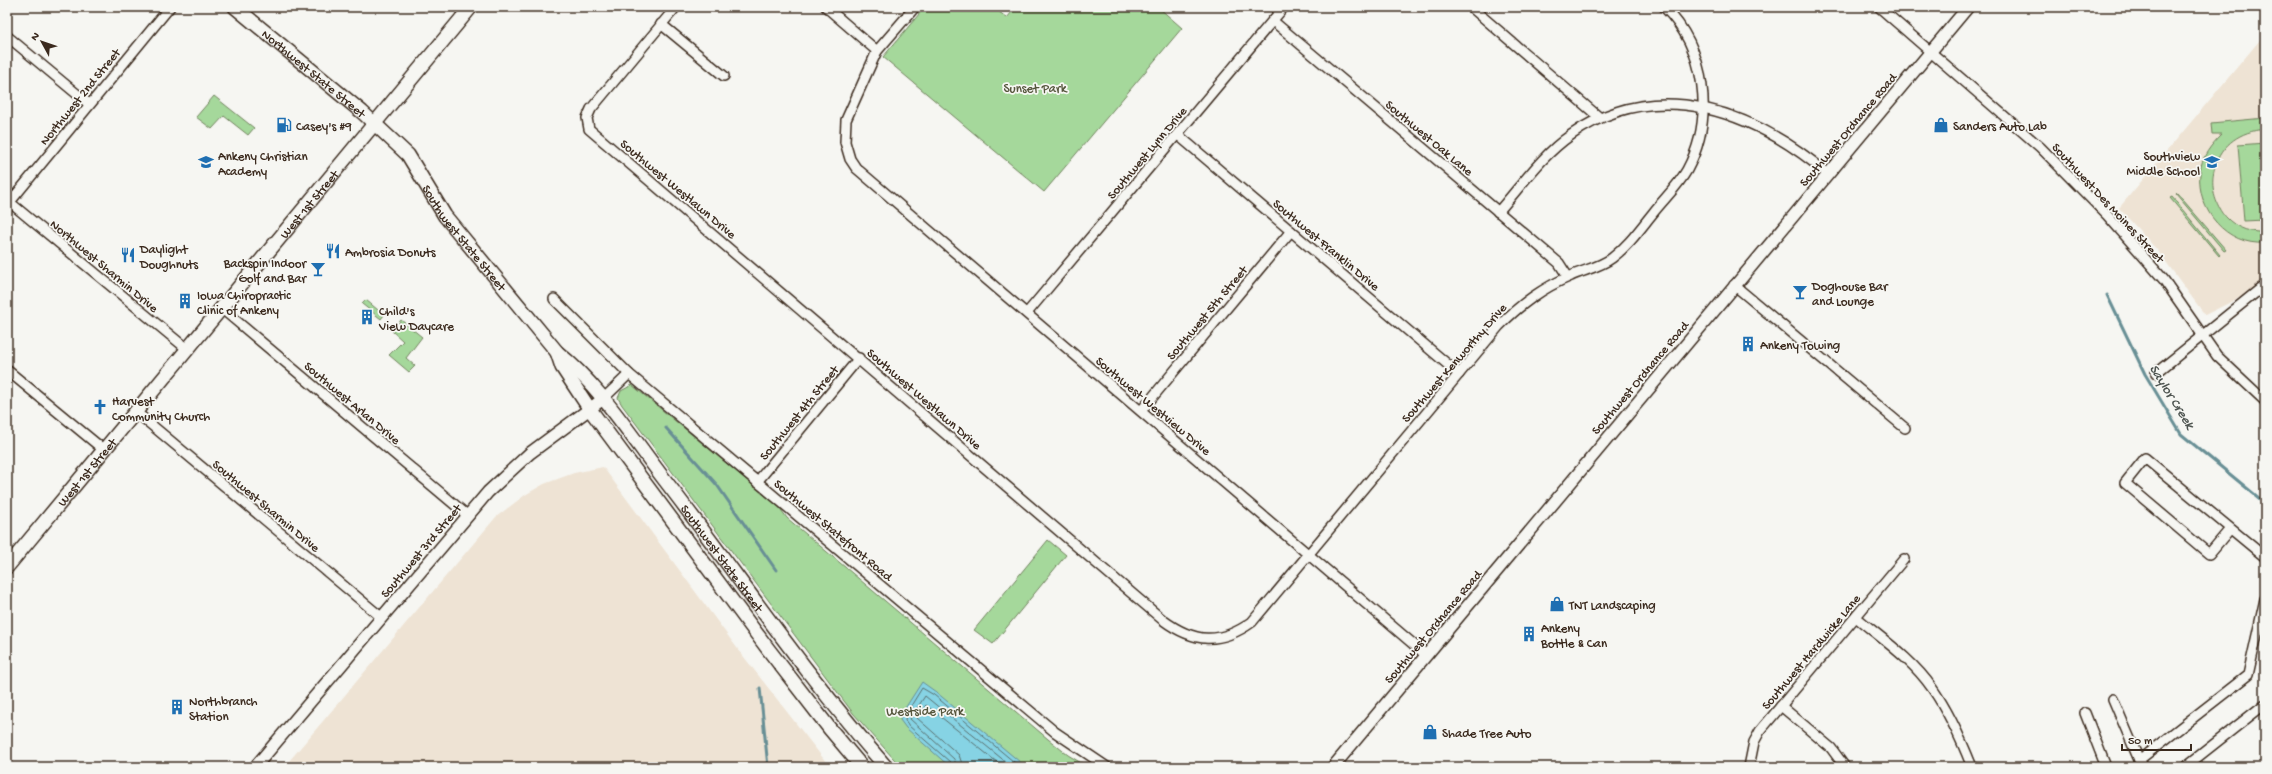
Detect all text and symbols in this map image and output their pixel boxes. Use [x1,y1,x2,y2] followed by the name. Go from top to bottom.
[22,22,62,62] north arrow
[258,27,369,123] street label: Northwest State Street
[29,30,43,43] text: N
[37,45,126,149] street label: Northwest 2nd Street
[1797,70,1902,190] street label: Southwest Ordnance Road
[1004,82,1068,97] park label: Sunset Park
[1381,98,1476,180] street label: Southwest Oak Lane
[1105,104,1191,203] street label: Southwest Lynn Drive
[275,116,293,134] fuel station icon: Casey's #9
[1932,116,1950,134] shop icon: Sanders Auto Lab
[296,120,352,135] place label: Casey's #9
[1953,120,2047,135] place label: Sanders Auto Lab
[616,137,739,243] street label: Southwest Westlawn Drive
[2048,141,2168,268] street label: Southwest Des Moines Street
[218,150,309,180] place label: Ankeny Christian Academy
[2126,150,2200,180] place label: Southview Middle School
[197,153,215,171] school or university icon: Ankeny Christian Academy
[2203,153,2221,171] school or university icon: Southview Middle School
[277,167,344,242] street label: West 1st Street
[418,183,509,296] street label: Southwest State Street
[1269,197,1382,295] street label: Southwest Franklin Drive
[46,217,161,317] street label: Northwest Sharmin Drive
[324,242,342,260] restaurant icon: Ambrosia Donuts
[139,243,199,273] place label: Daylight Doughnuts
[119,246,137,264] restaurant icon: Daylight Doughnuts
[345,246,437,261] place label: Ambrosia Donuts
[223,257,307,287] place label: Backspin Indoor Golf and Bar
[309,260,327,278] bar icon: Backspin Indoor Golf and Bar
[1164,262,1253,364] street label: Southwest 5th Street
[1811,280,1889,310] place label: Doghouse Bar and Lounge
[1791,283,1809,301] bar icon: Doghouse Bar and Lounge
[197,289,291,319] place label: Iowa Chiropractic Clinic of Ankeny
[176,292,194,310] building icon: Iowa Chiropractic Clinic of Ankeny
[1399,301,1511,426] street label: Southwest Kenworthy Drive
[378,305,454,335] place label: Child's View Daycare
[358,308,376,326] building icon: Child's View Daycare
[1589,318,1694,438] street label: Southwest Ordnance Road
[1739,335,1757,353] building icon: Ankeny Towing
[1760,339,1840,354] place label: Ankeny Towing
[863,346,984,454] street label: Southwest Westlawn Drive
[1092,354,1213,460] street label: Southwest Westview Drive
[300,359,403,449] street label: Southwest Arlan Drive
[757,362,844,464] street label: Southwest 4th Street
[2144,362,2198,434] water label: Saylor Creek
[112,395,210,425] place label: Harvest Community Church
[91,398,109,416] church icon: Harvest Community Church
[55,435,122,510] street label: West 1st Street
[209,458,322,556] street label: Southwest Sharmin Drive
[770,477,896,586] street label: Southwest Statefront Road
[378,500,467,602] street label: Southwest 3rd Street
[676,503,766,617] street label: Southwest State Street
[1382,567,1487,687] street label: Southwest Ordnance Road
[1759,592,1865,713] street label: Southwest Hardwicke Lane
[1548,595,1566,613] shop icon: TNT Landscaping
[1568,599,1656,614] place label: TNT Landscaping
[1540,622,1608,652] place label: Ankeny Bottle & Can
[1520,625,1538,643] building icon: Ankeny Bottle & Can
[189,695,257,725] place label: Northbranch Station
[168,698,186,716] building icon: Northbranch Station
[886,705,965,720] park label: Westside Park
[1421,723,1439,741] shop icon: Shade Tree Auto
[2122,726,2191,752] scale bar
[1442,727,1532,742] place label: Shade Tree Auto
[2128,735,2153,749] text: 50 m

